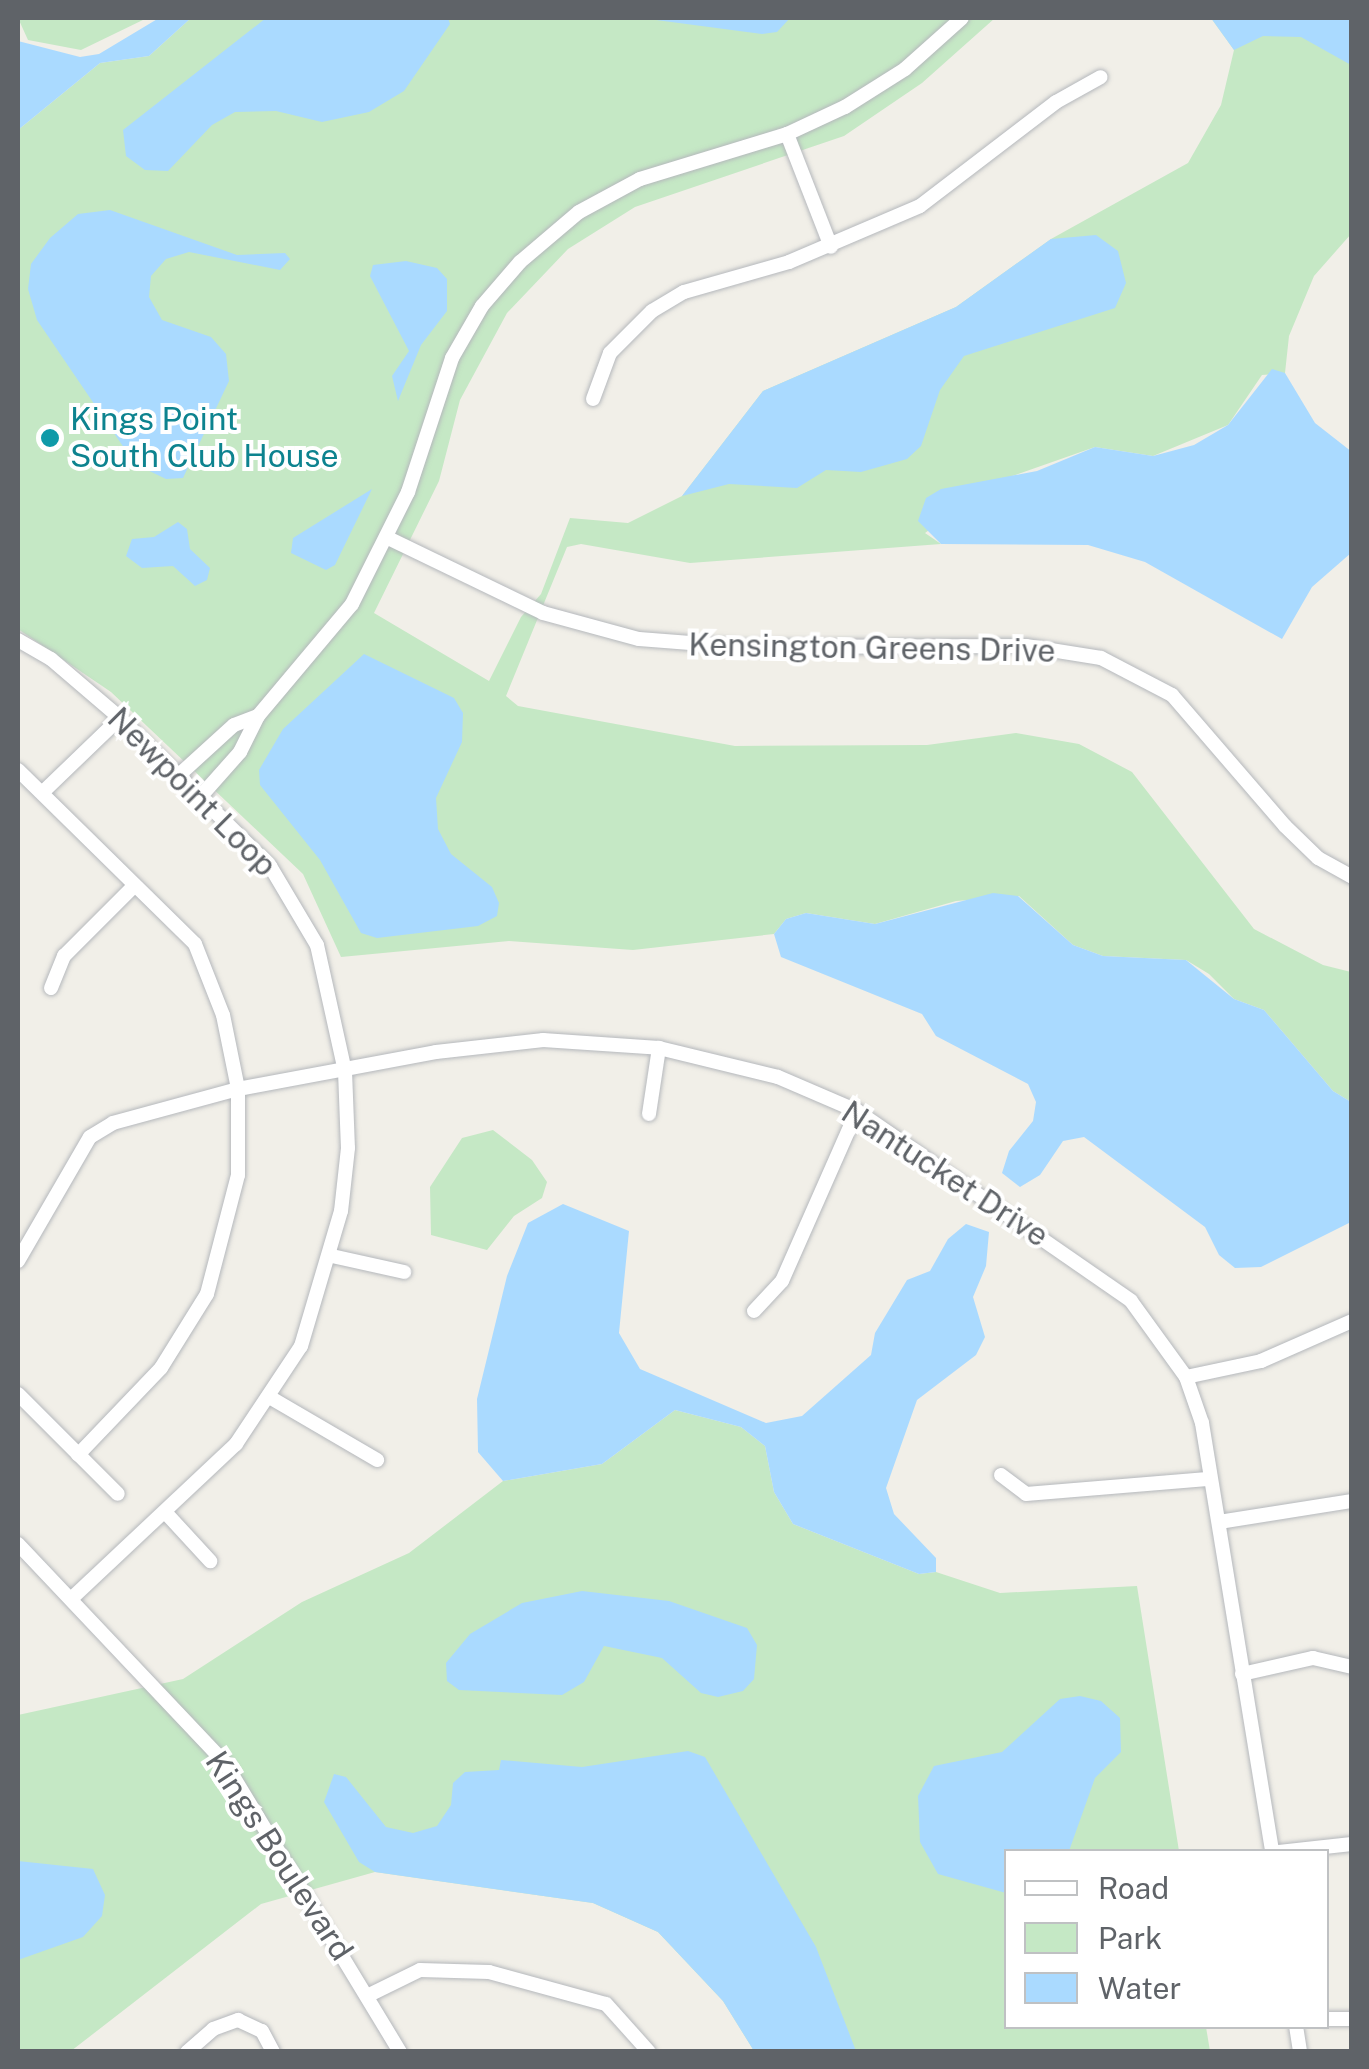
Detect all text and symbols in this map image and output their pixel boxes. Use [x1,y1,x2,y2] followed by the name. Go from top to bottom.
[70,401,339,476] place label: Kings Point South Club House
[39,427,61,449] marker: Kings Point South Club House
[688,626,1056,670] street label: Kensington Greens Drive
[100,700,284,884] street label: Newpoint Loop
[834,1093,1056,1255] street label: Nantucket Drive
[197,1744,361,1968] street label: Kings Boulevard
[1004,1849,1329,2029] legend
[1098,1870,1169,1906] text: Road
[1098,1920,1162,1956] text: Park
[1098,1970,1181,2006] text: Water

